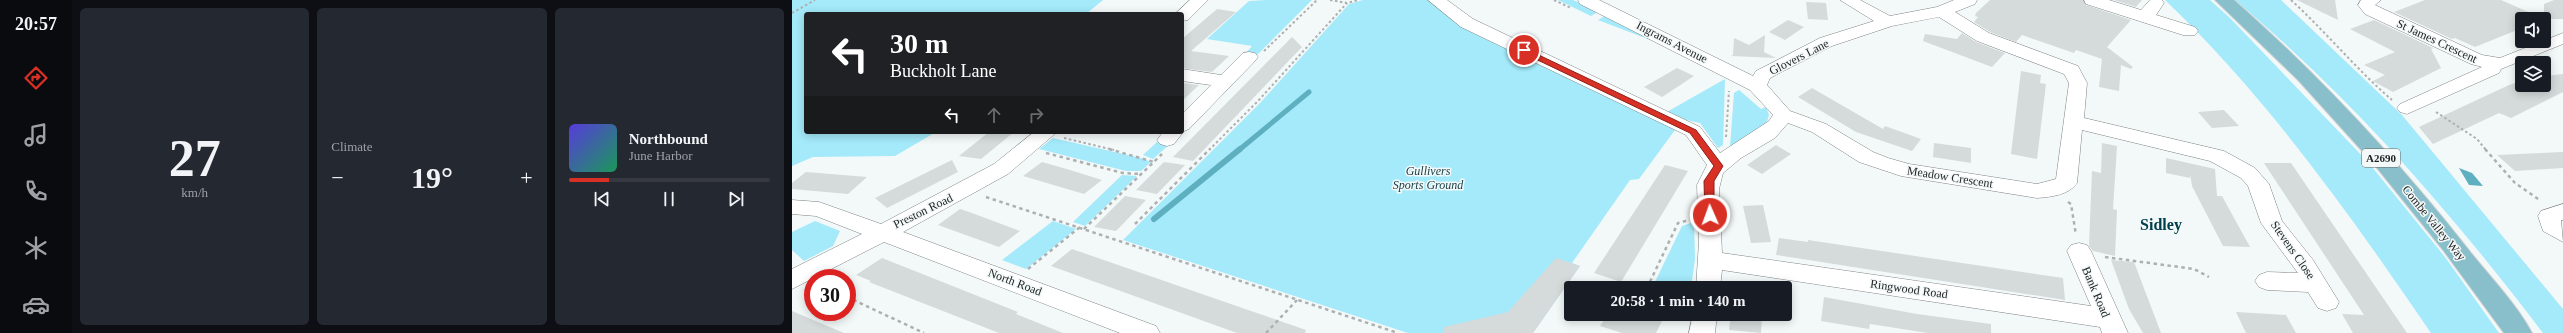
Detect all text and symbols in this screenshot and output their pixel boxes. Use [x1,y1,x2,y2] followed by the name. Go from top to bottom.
[2515,12,2551,92] map controls
[2515,12,2551,48] button: sound
[15,14,57,34] text: 20:57
[2394,16,2480,66] street label: St James Crescent
[1634,18,1710,66] street label: Ingrams Avenue
[824,28,876,80] icon: left
[890,28,948,59] text: 30 m
[1507,33,1541,67] pin
[1767,36,1831,78] street label: Glovers Lane
[1513,39,1535,61] icon: arrive
[2515,56,2551,92] button: layers
[890,61,996,81] text: Buckholt Lane
[22,64,50,92] icon: directions
[941,104,963,126] icon: left
[983,104,1005,126] icon: ahead
[1025,104,1047,126] icon: right
[22,121,50,149] icon: music
[169,130,221,187] text: 27
[629,131,708,147] text: Northbound
[331,139,373,154] text: Climate
[629,148,693,163] text: June Harbor
[2362,149,2400,167] road number: A2690
[411,161,453,194] text: 19°
[1906,163,1995,191] street label: Meadow Crescent
[1393,164,1464,192] park label: Gullivers Sports Ground
[331,165,344,190] text: −
[520,165,533,190] text: +
[22,177,50,205] icon: phone
[2399,183,2469,263] street label: Combe Valley Way
[181,185,208,200] text: km/h
[591,188,613,210] icon: previous
[658,188,680,210] icon: pause
[725,188,747,210] icon: next
[891,191,955,231] street label: Preston Road
[1689,194,1731,236] position arrow
[2140,216,2182,234] district label: Sidley
[2268,218,2318,282] street label: Stevens Close
[22,234,50,262] icon: climate
[986,265,1044,299] street label: North Road
[2079,265,2113,319] street label: Bank Road
[804,269,856,321] speed limit sign: 30
[1869,277,1949,301] street label: Ringwood Road
[22,291,50,319] icon: car
[1611,293,1746,309] text: 20:58 · 1 min · 140 m

